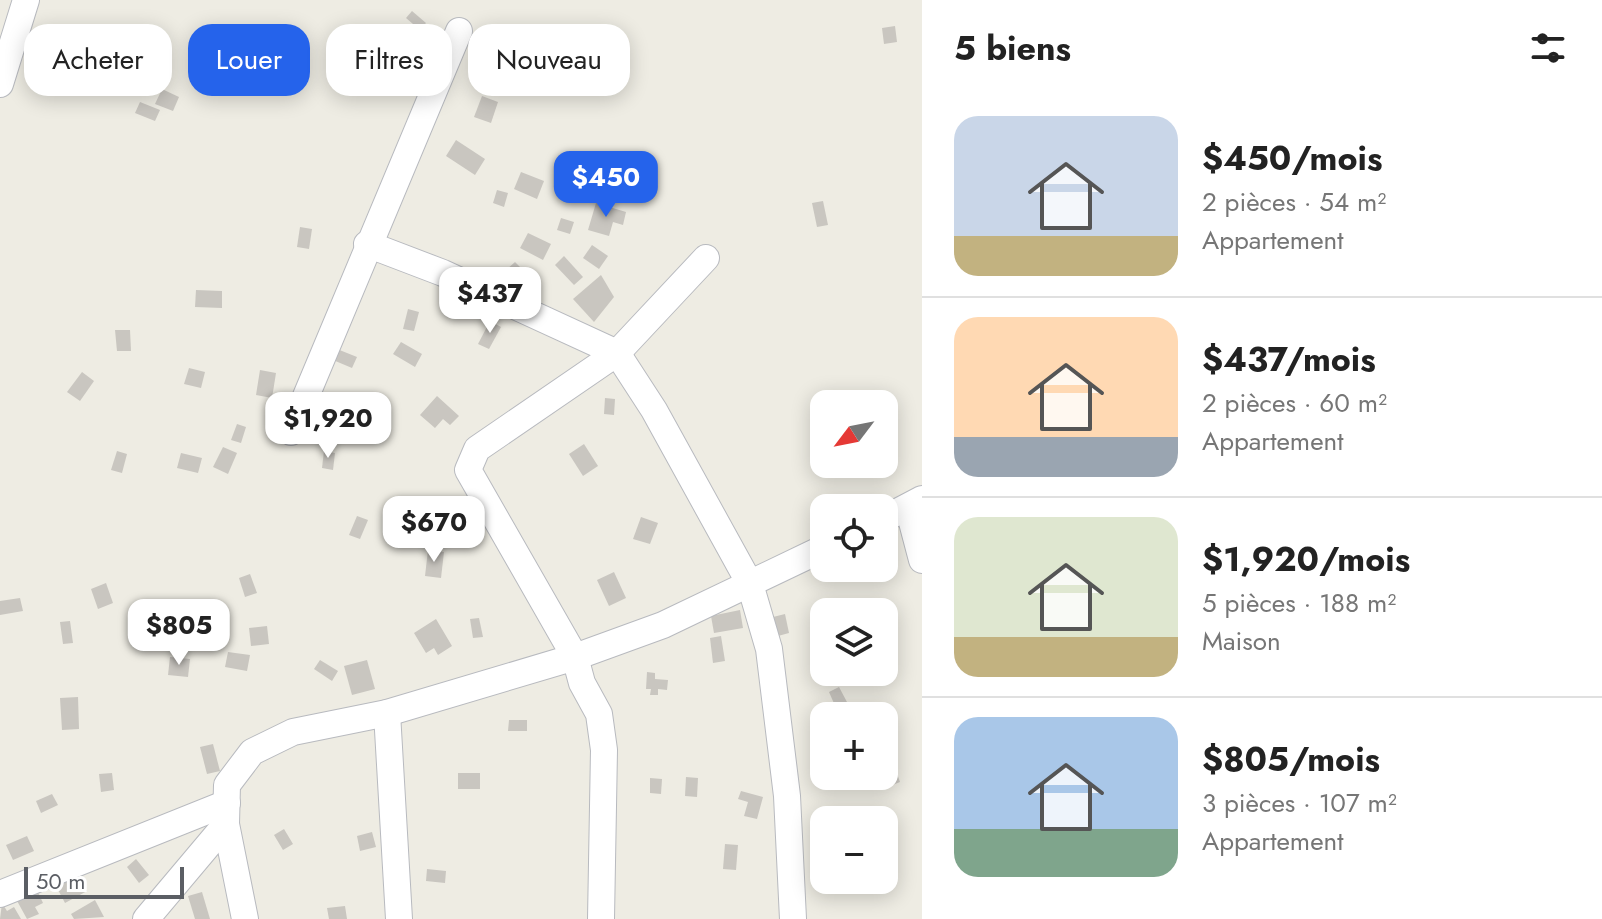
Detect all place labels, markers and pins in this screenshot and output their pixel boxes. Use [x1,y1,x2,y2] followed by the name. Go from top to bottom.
[559,151,653,219] pin: $450
[443,267,537,335] pin: $437
[263,392,393,460] pin: $1,920
[387,496,481,564] pin: $670
[132,599,226,667] pin: $805

